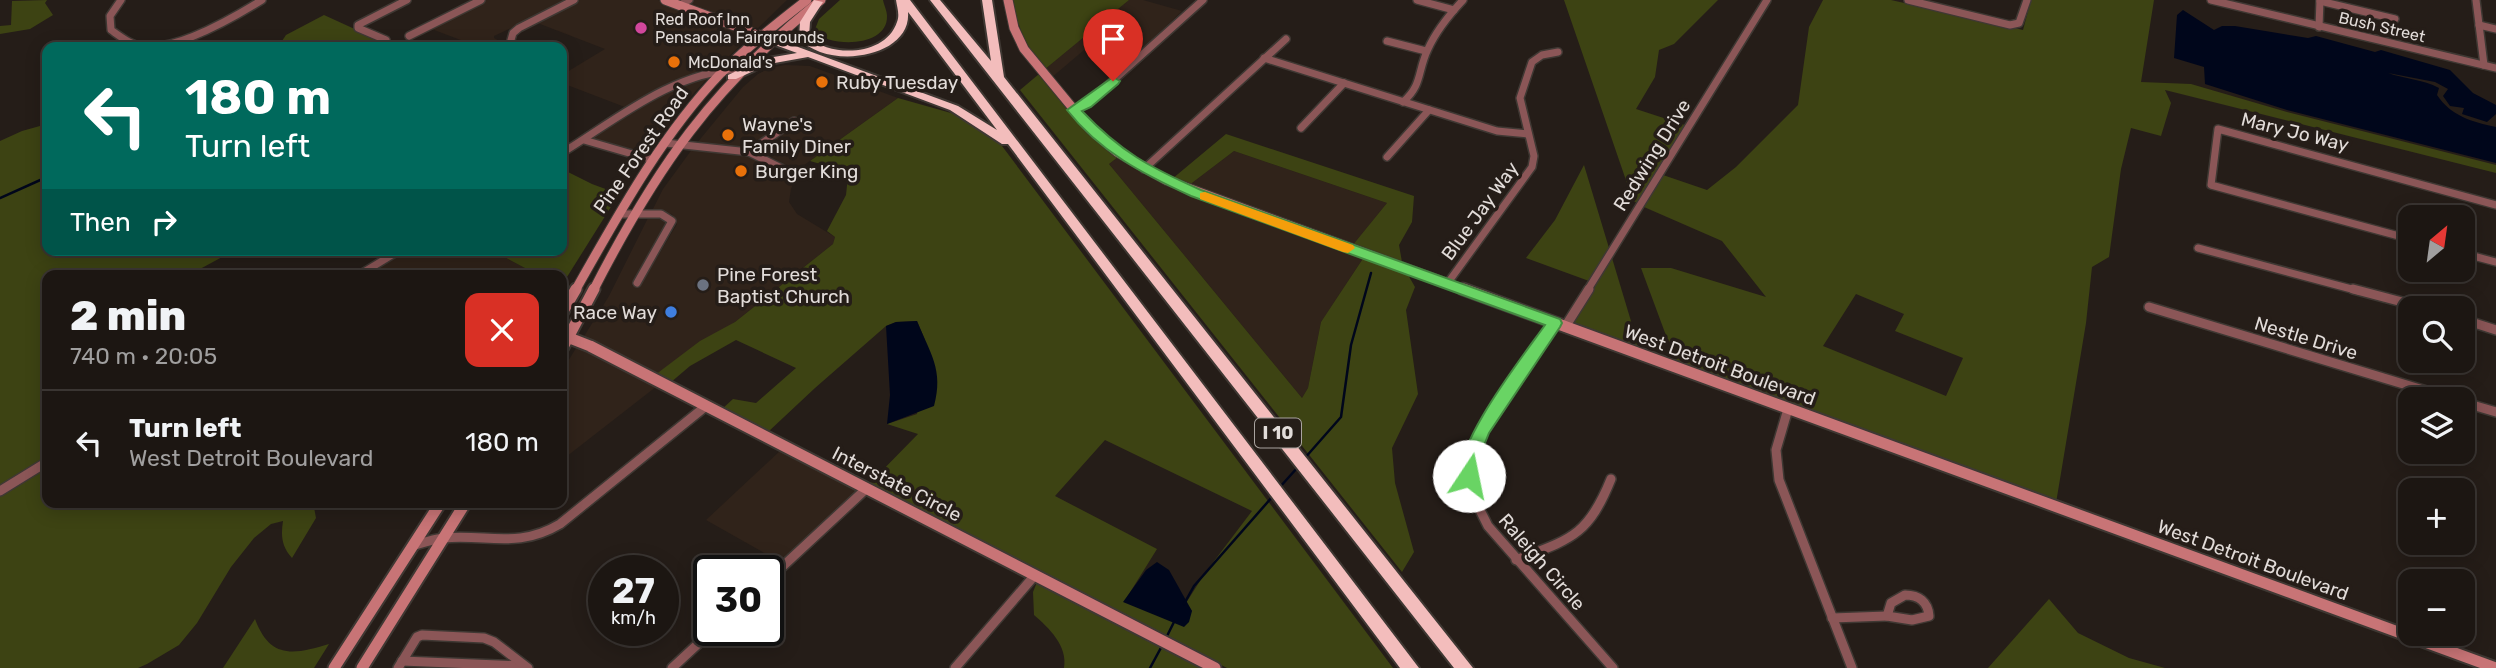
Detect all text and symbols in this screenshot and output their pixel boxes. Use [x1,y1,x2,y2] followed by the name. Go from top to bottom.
[2337,8,2427,46] street label: Bush Street
[1083,9,1143,81] pin
[655,10,825,47] place label: Red Roof Inn Pensacola Fairgrounds
[633,20,649,36] marker: Red Roof Inn Pensacola Fairgrounds
[1094,20,1132,58] icon: arrive
[688,53,773,72] place label: McDonald's
[666,54,682,70] marker: McDonald's
[185,68,331,126] text: 180 m
[70,70,161,161] icon: left
[836,71,958,94] place label: Ruby Tuesday
[814,74,830,90] marker: Ruby Tuesday
[589,82,693,218] street label: Pine Forest Road
[1609,95,1695,215] street label: Redwing Drive
[2239,107,2351,157] street label: Mary Jo Way
[742,113,852,158] place label: Wayne's Family Diner
[185,127,310,165] text: Turn left
[720,127,736,143] marker: Wayne's Family Diner
[1437,157,1523,265] street label: Blue Jay Way
[755,160,858,183] place label: Burger King
[733,163,749,179] marker: Burger King
[145,203,183,241] icon: right
[2398,205,2474,282] north arrow
[2398,205,2475,646] map controls
[70,207,131,238] text: Then
[717,263,850,308] place label: Pine Forest Baptist Church
[695,277,711,293] marker: Pine Forest Baptist Church
[70,291,186,341] text: 2 min
[465,293,539,367] button: close
[2398,296,2475,373] button: search
[573,301,657,324] place label: Race Way
[663,304,679,320] marker: Race Way
[2252,311,2360,365] street label: Nestle Drive
[1621,320,1819,410] street label: West Detroit Boulevard
[70,342,217,370] text: 740 m · 20:05
[2398,387,2475,464] button: layers
[129,413,241,444] text: Turn left
[1255,418,1301,447] road number: I 10
[70,424,108,462] icon: left
[465,427,539,458] text: 180 m
[1432,439,1506,513] position arrow
[828,441,966,527] street label: Interstate Circle
[129,444,373,472] text: West Detroit Boulevard
[2398,478,2475,555] button: +
[1494,509,1590,615] street label: Raleigh Circle
[2154,515,2352,605] street label: West Detroit Boulevard
[693,555,784,646] speed limit sign: 30
[2398,569,2475,646] button: −
[612,570,655,612] text: 27
[611,607,656,629] text: km/h

